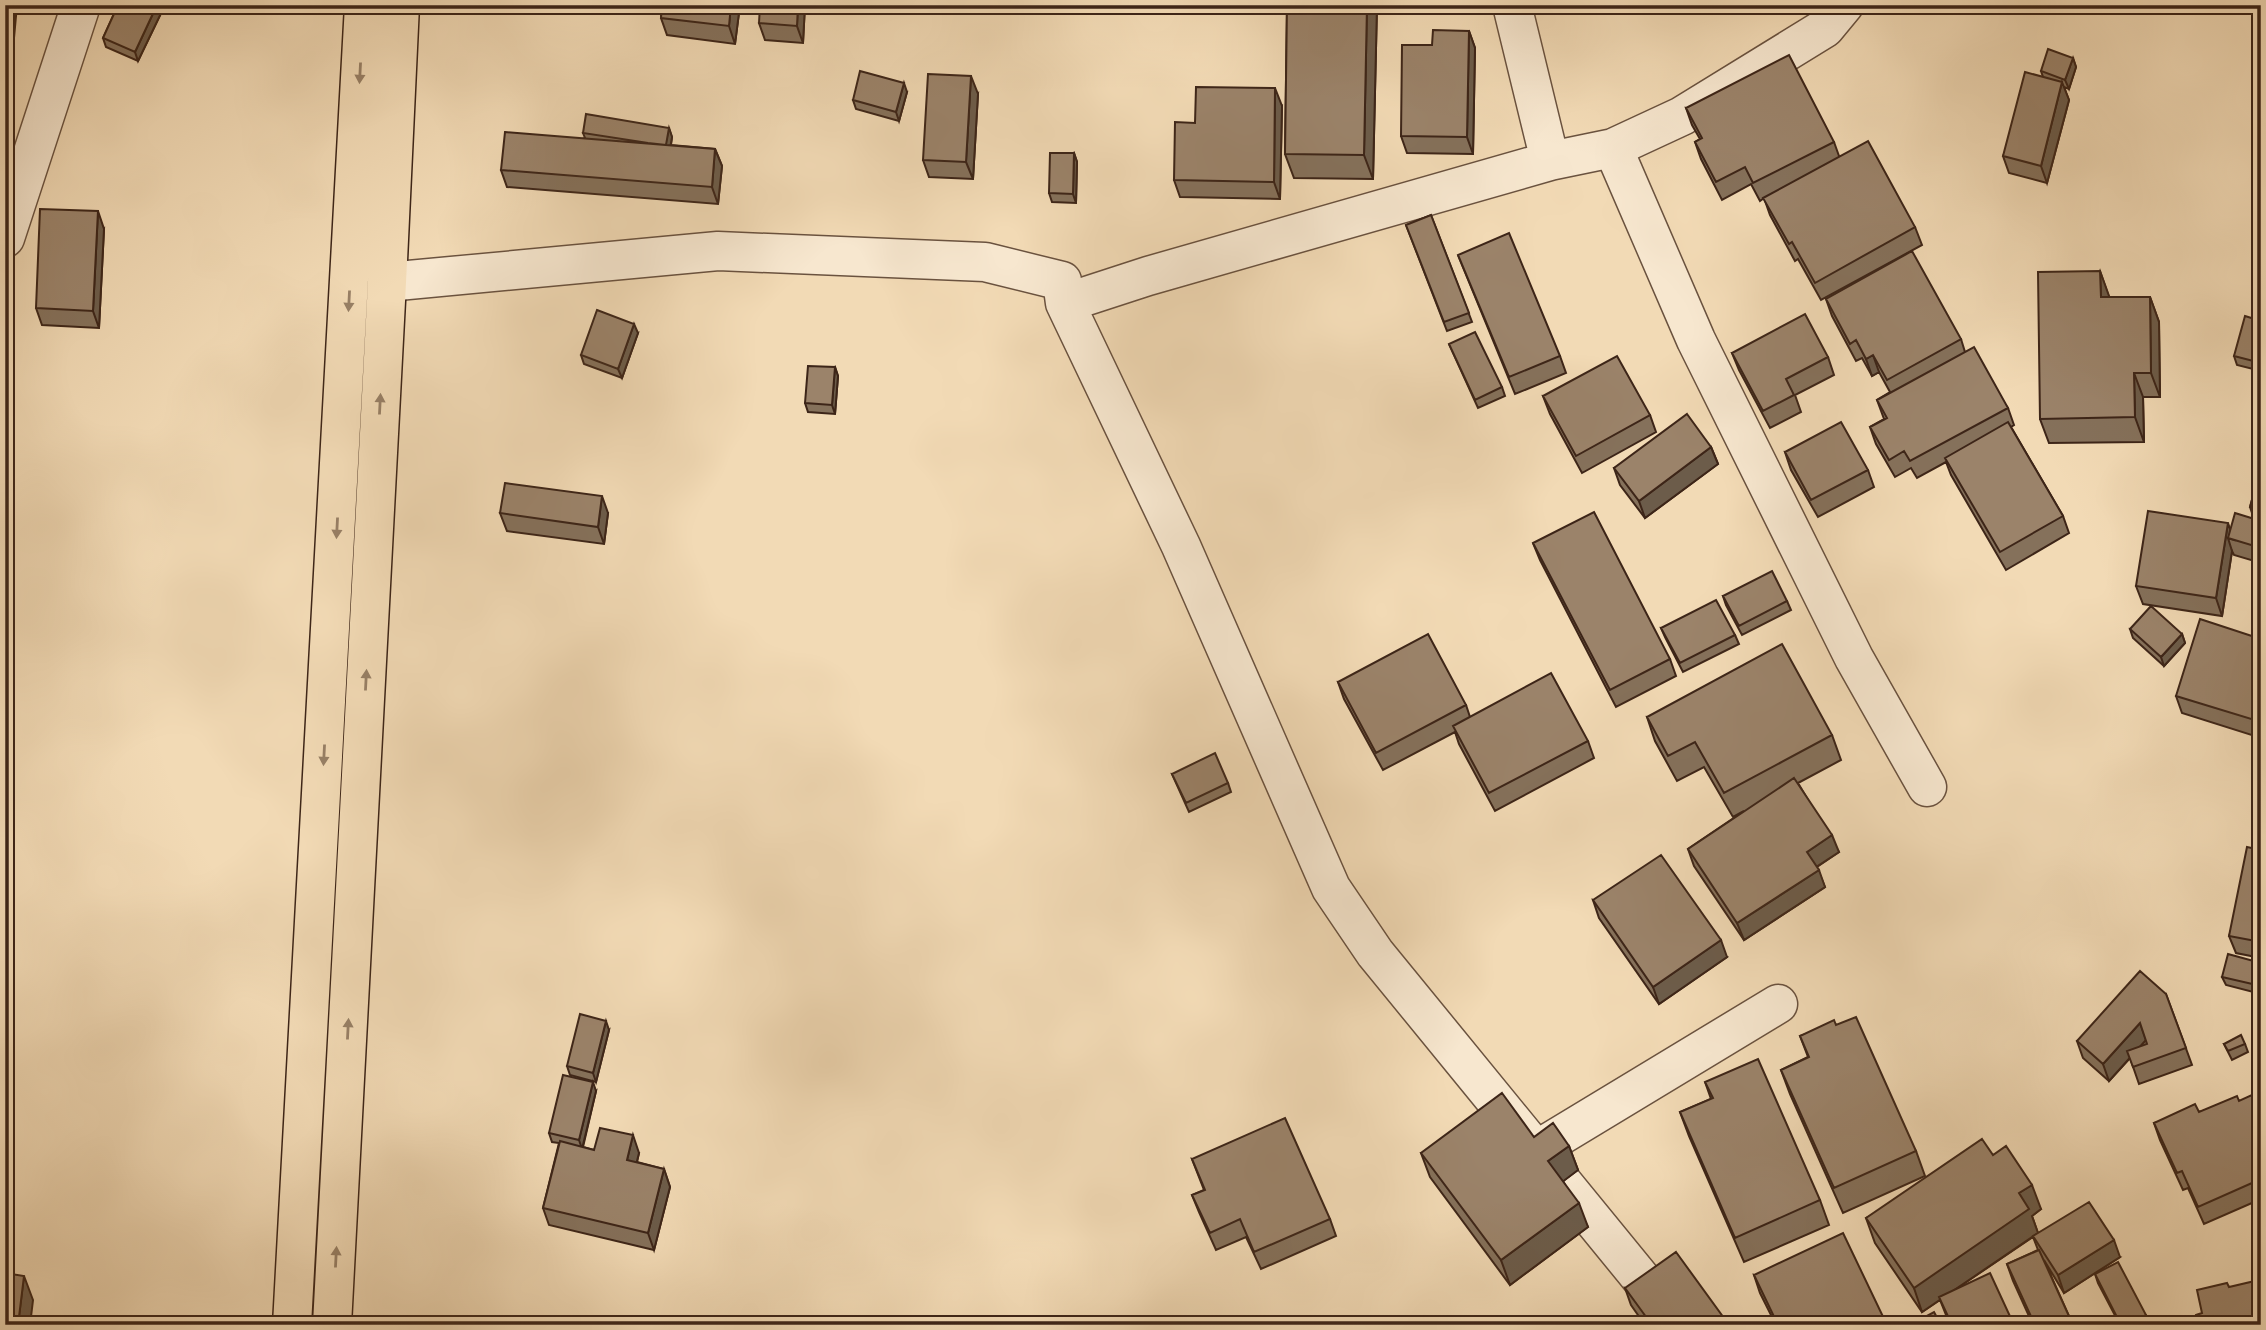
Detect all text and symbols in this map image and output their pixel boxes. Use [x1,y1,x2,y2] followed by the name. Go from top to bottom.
[355,63,366,85] one-way arrow
[343,290,354,312] one-way arrow
[375,393,386,415] one-way arrow
[331,517,342,539] one-way arrow
[360,669,371,691] one-way arrow
[318,744,329,766] one-way arrow
[342,1018,353,1040] one-way arrow
[330,1245,341,1267] one-way arrow

